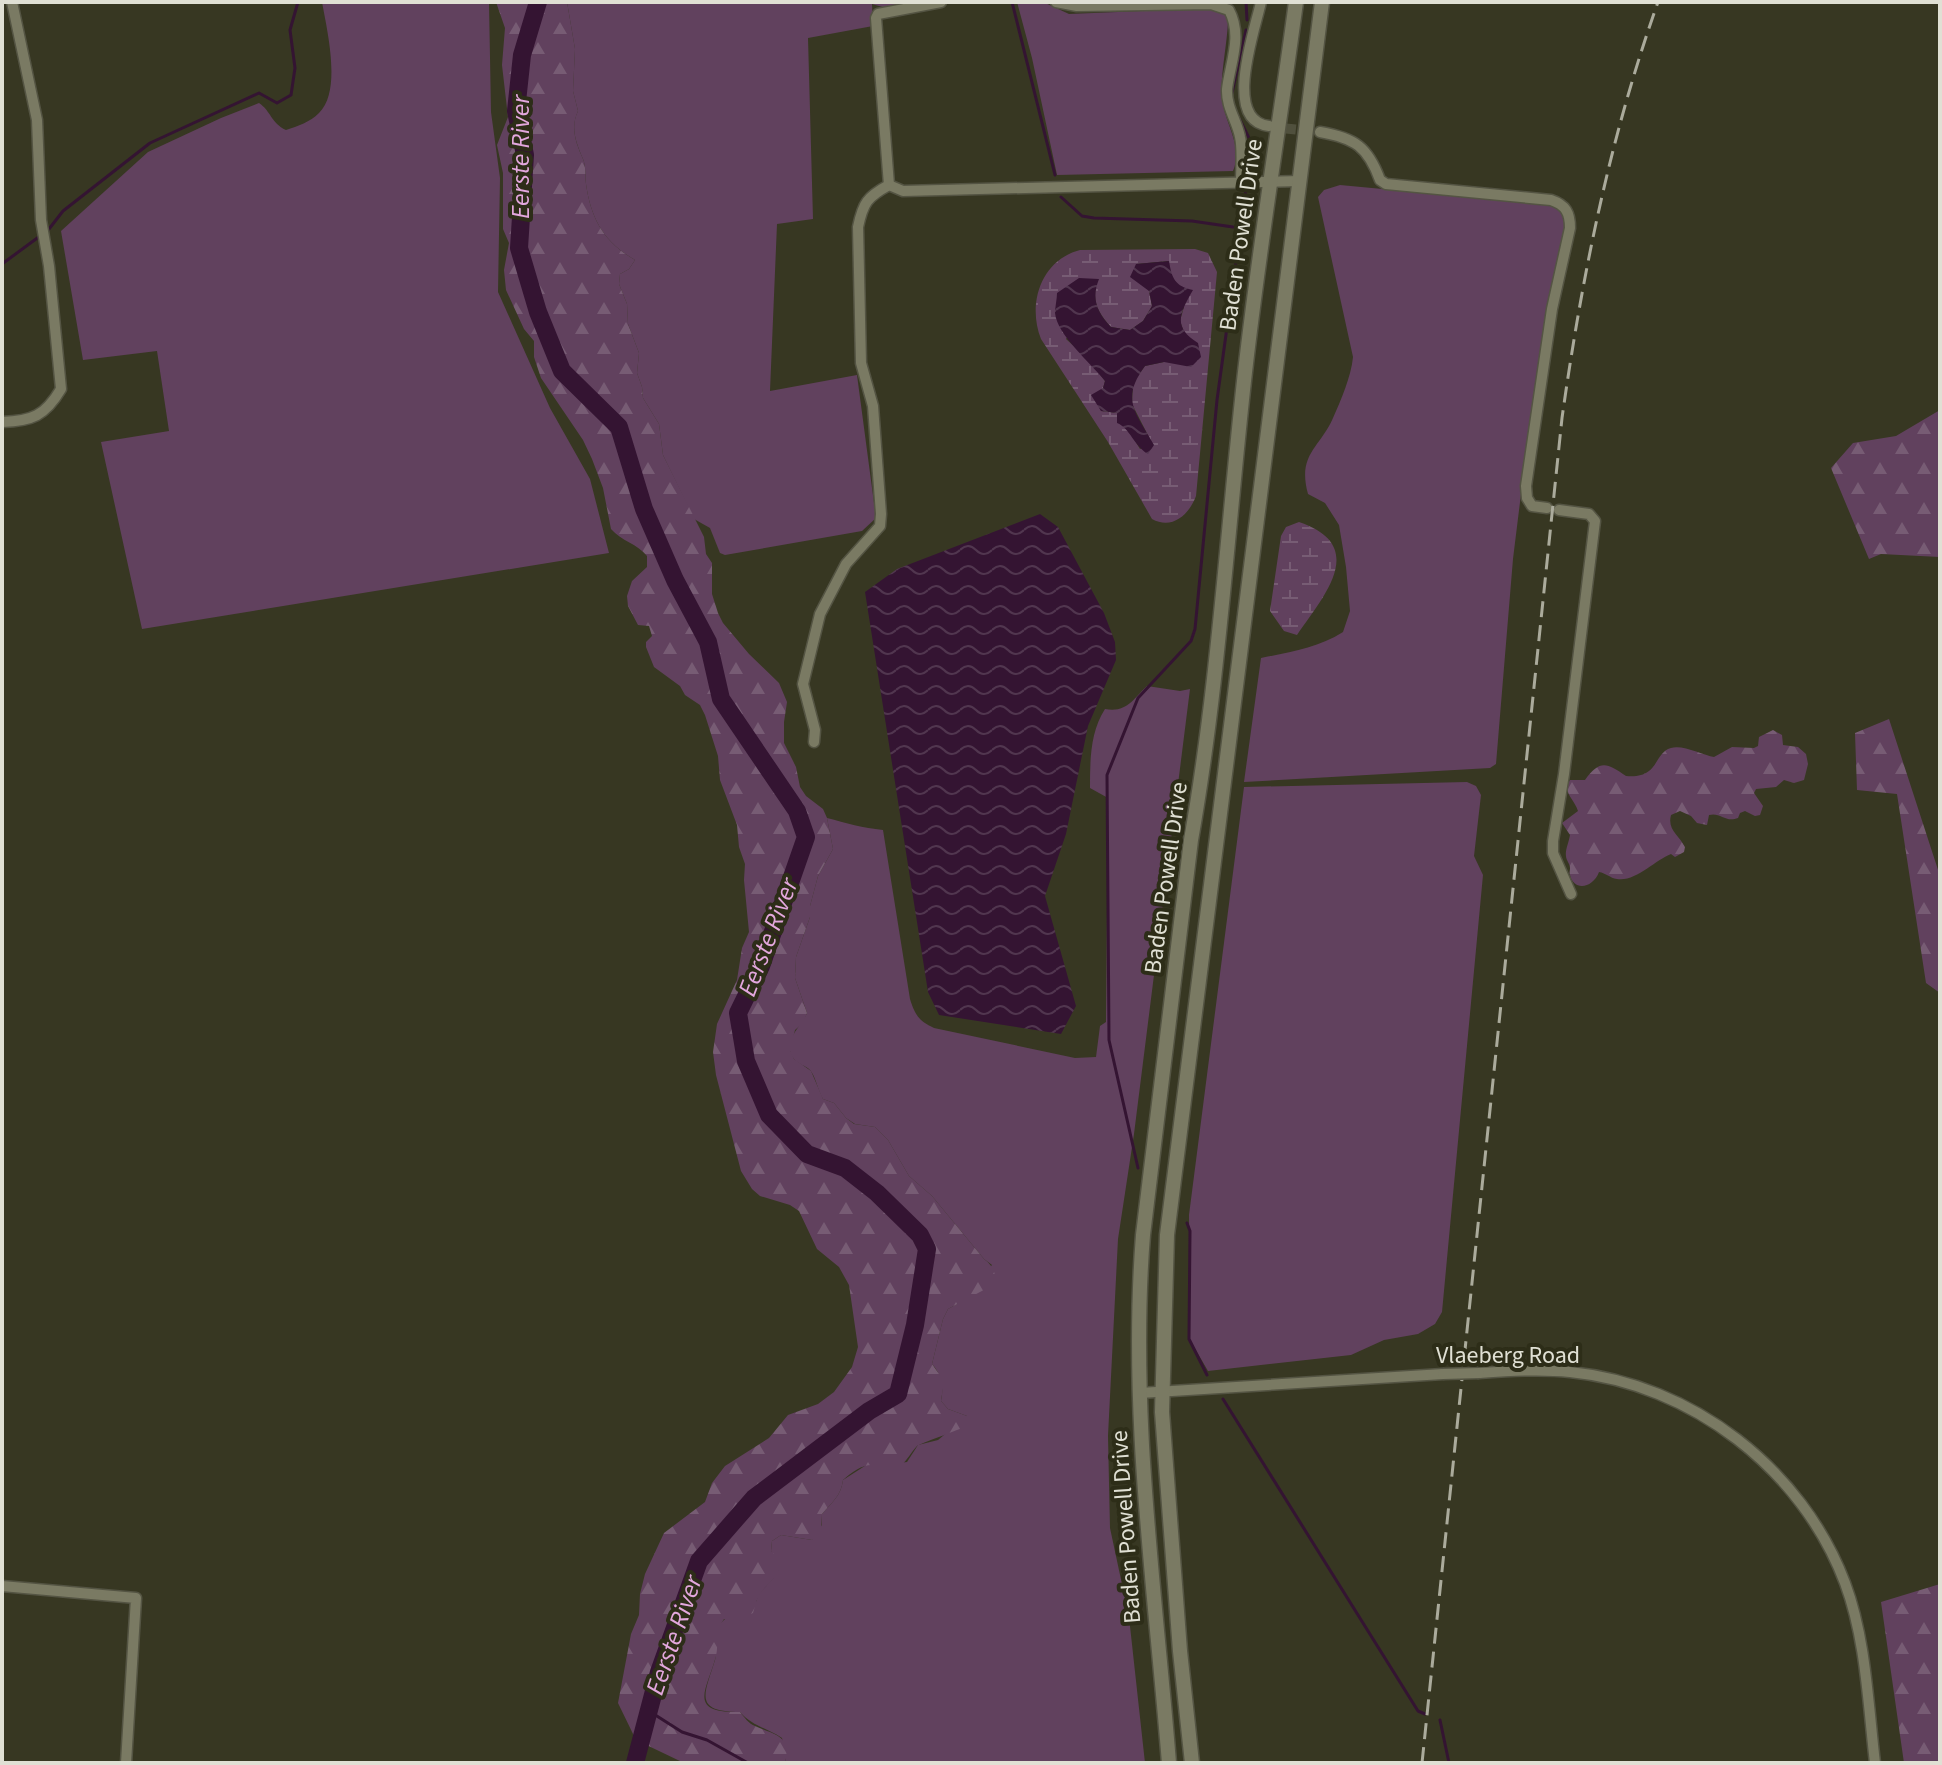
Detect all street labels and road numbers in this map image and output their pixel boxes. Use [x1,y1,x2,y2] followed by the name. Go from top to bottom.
[1210,137,1272,333] street label: Baden Powell Drive
[1135,780,1197,976] street label: Baden Powell Drive
[1436,1338,1580,1373] street label: Vlaeberg Road
[1102,1429,1150,1625] street label: Baden Powell Drive

